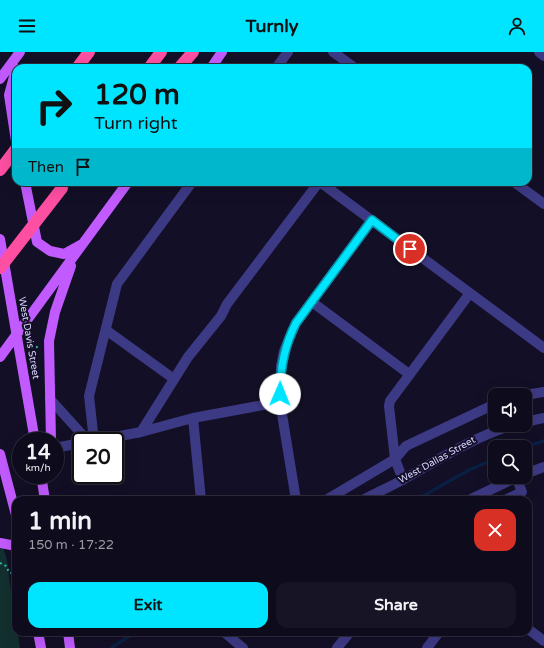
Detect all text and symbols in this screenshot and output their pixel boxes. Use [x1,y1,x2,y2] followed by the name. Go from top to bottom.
[16,15,38,37] icon: menu
[246,15,298,37] text: Turnly
[506,15,528,37] icon: person
[94,78,180,112] text: 120 m
[28,80,80,132] icon: right
[94,112,178,134] text: Turn right
[72,156,94,178] icon: arrive
[28,158,64,176] text: Then
[393,232,427,266] pin
[399,238,421,260] icon: arrive
[16,296,42,380] street label: West Davis Street
[259,373,301,415] position arrow
[488,388,532,484] map controls
[488,388,532,432] button: sound
[72,432,124,484] speed limit sign: 20
[396,434,478,486] street label: West Dallas Street
[488,440,532,484] button: search
[25,441,51,465] text: 14
[25,462,51,474] text: km/h
[28,507,92,536] text: 1 min
[474,509,516,551] button: close
[28,537,114,553] text: 150 m · 17:22
[28,582,268,628] button: Exit
[276,582,516,628] button: Share

